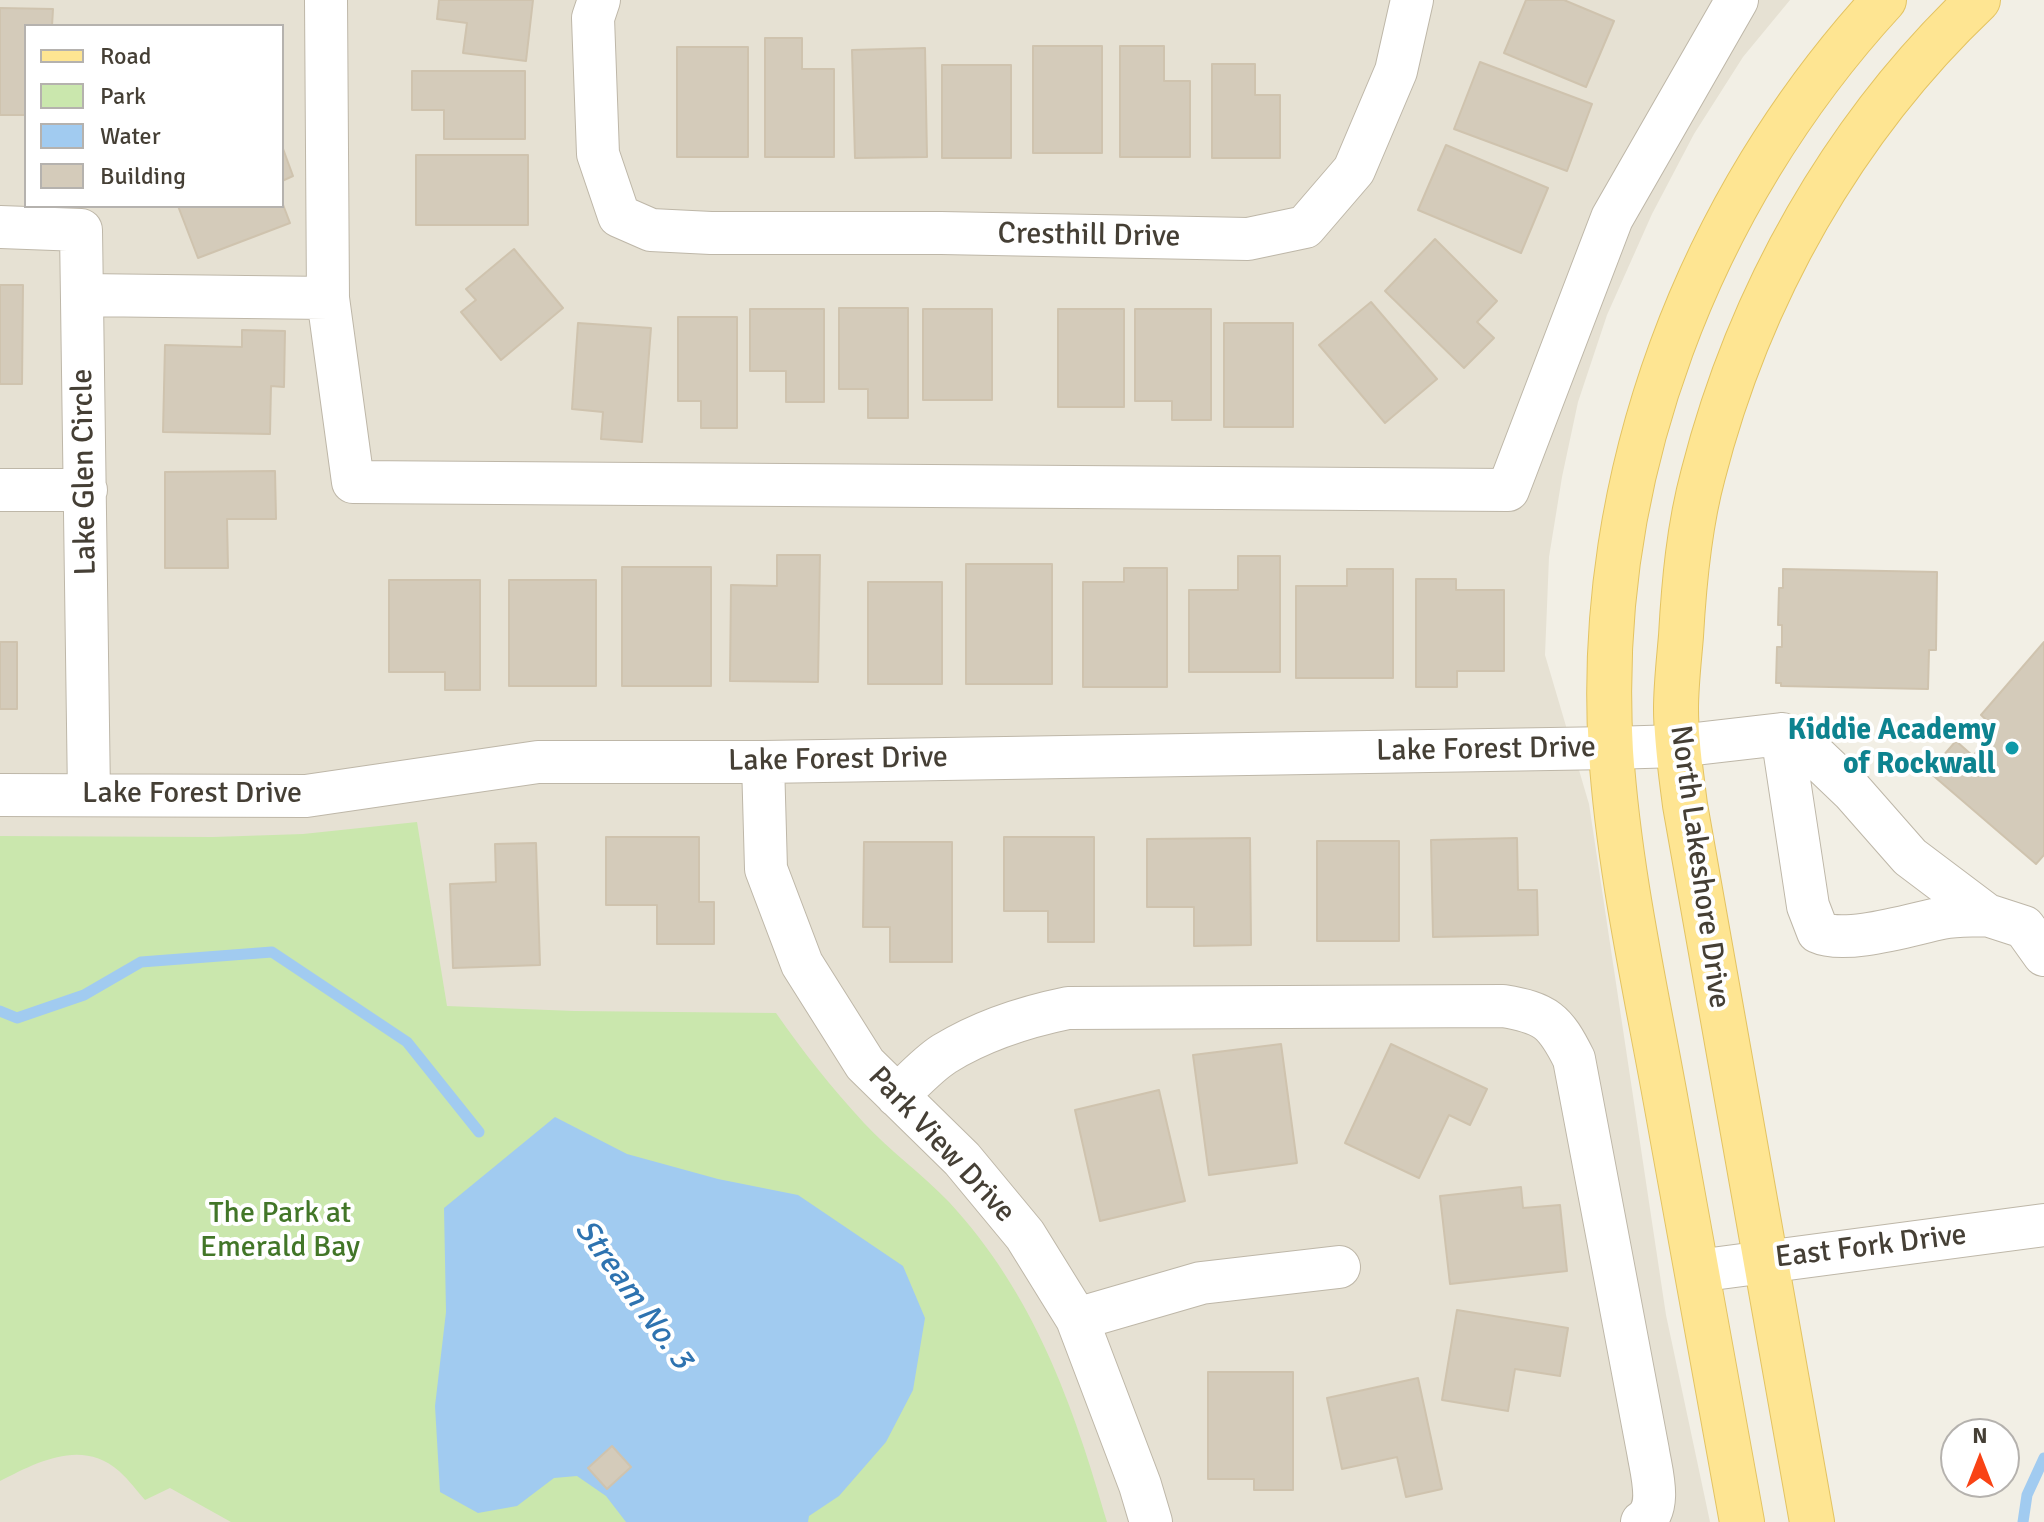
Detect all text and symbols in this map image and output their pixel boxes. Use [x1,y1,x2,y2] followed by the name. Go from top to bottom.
[24,24,284,208] legend
[100,41,151,71] text: Road
[100,81,146,111] text: Park
[100,121,160,151] text: Water
[100,161,186,191] text: Building
[997,216,1181,256] street label: Cresthill Drive
[65,368,105,576] street label: Lake Glen Circle
[1788,713,1996,784] place label: Kiddie Academy of Rockwall
[1661,723,1737,1011] street label: North Lakeshore Drive
[1376,730,1596,770] street label: Lake Forest Drive
[2003,739,2021,757] marker: Kiddie Academy of Rockwall
[728,740,948,780] street label: Lake Forest Drive
[82,776,302,812] street label: Lake Forest Drive
[860,1060,1022,1230] street label: Park View Drive
[200,1196,360,1266] park label: The Park at Emerald Bay
[566,1213,700,1377] water label: Stream No. 3
[1773,1217,1969,1277] street label: East Fork Drive
[1940,1418,2020,1498] north arrow
[1972,1422,1988,1449] text: N

